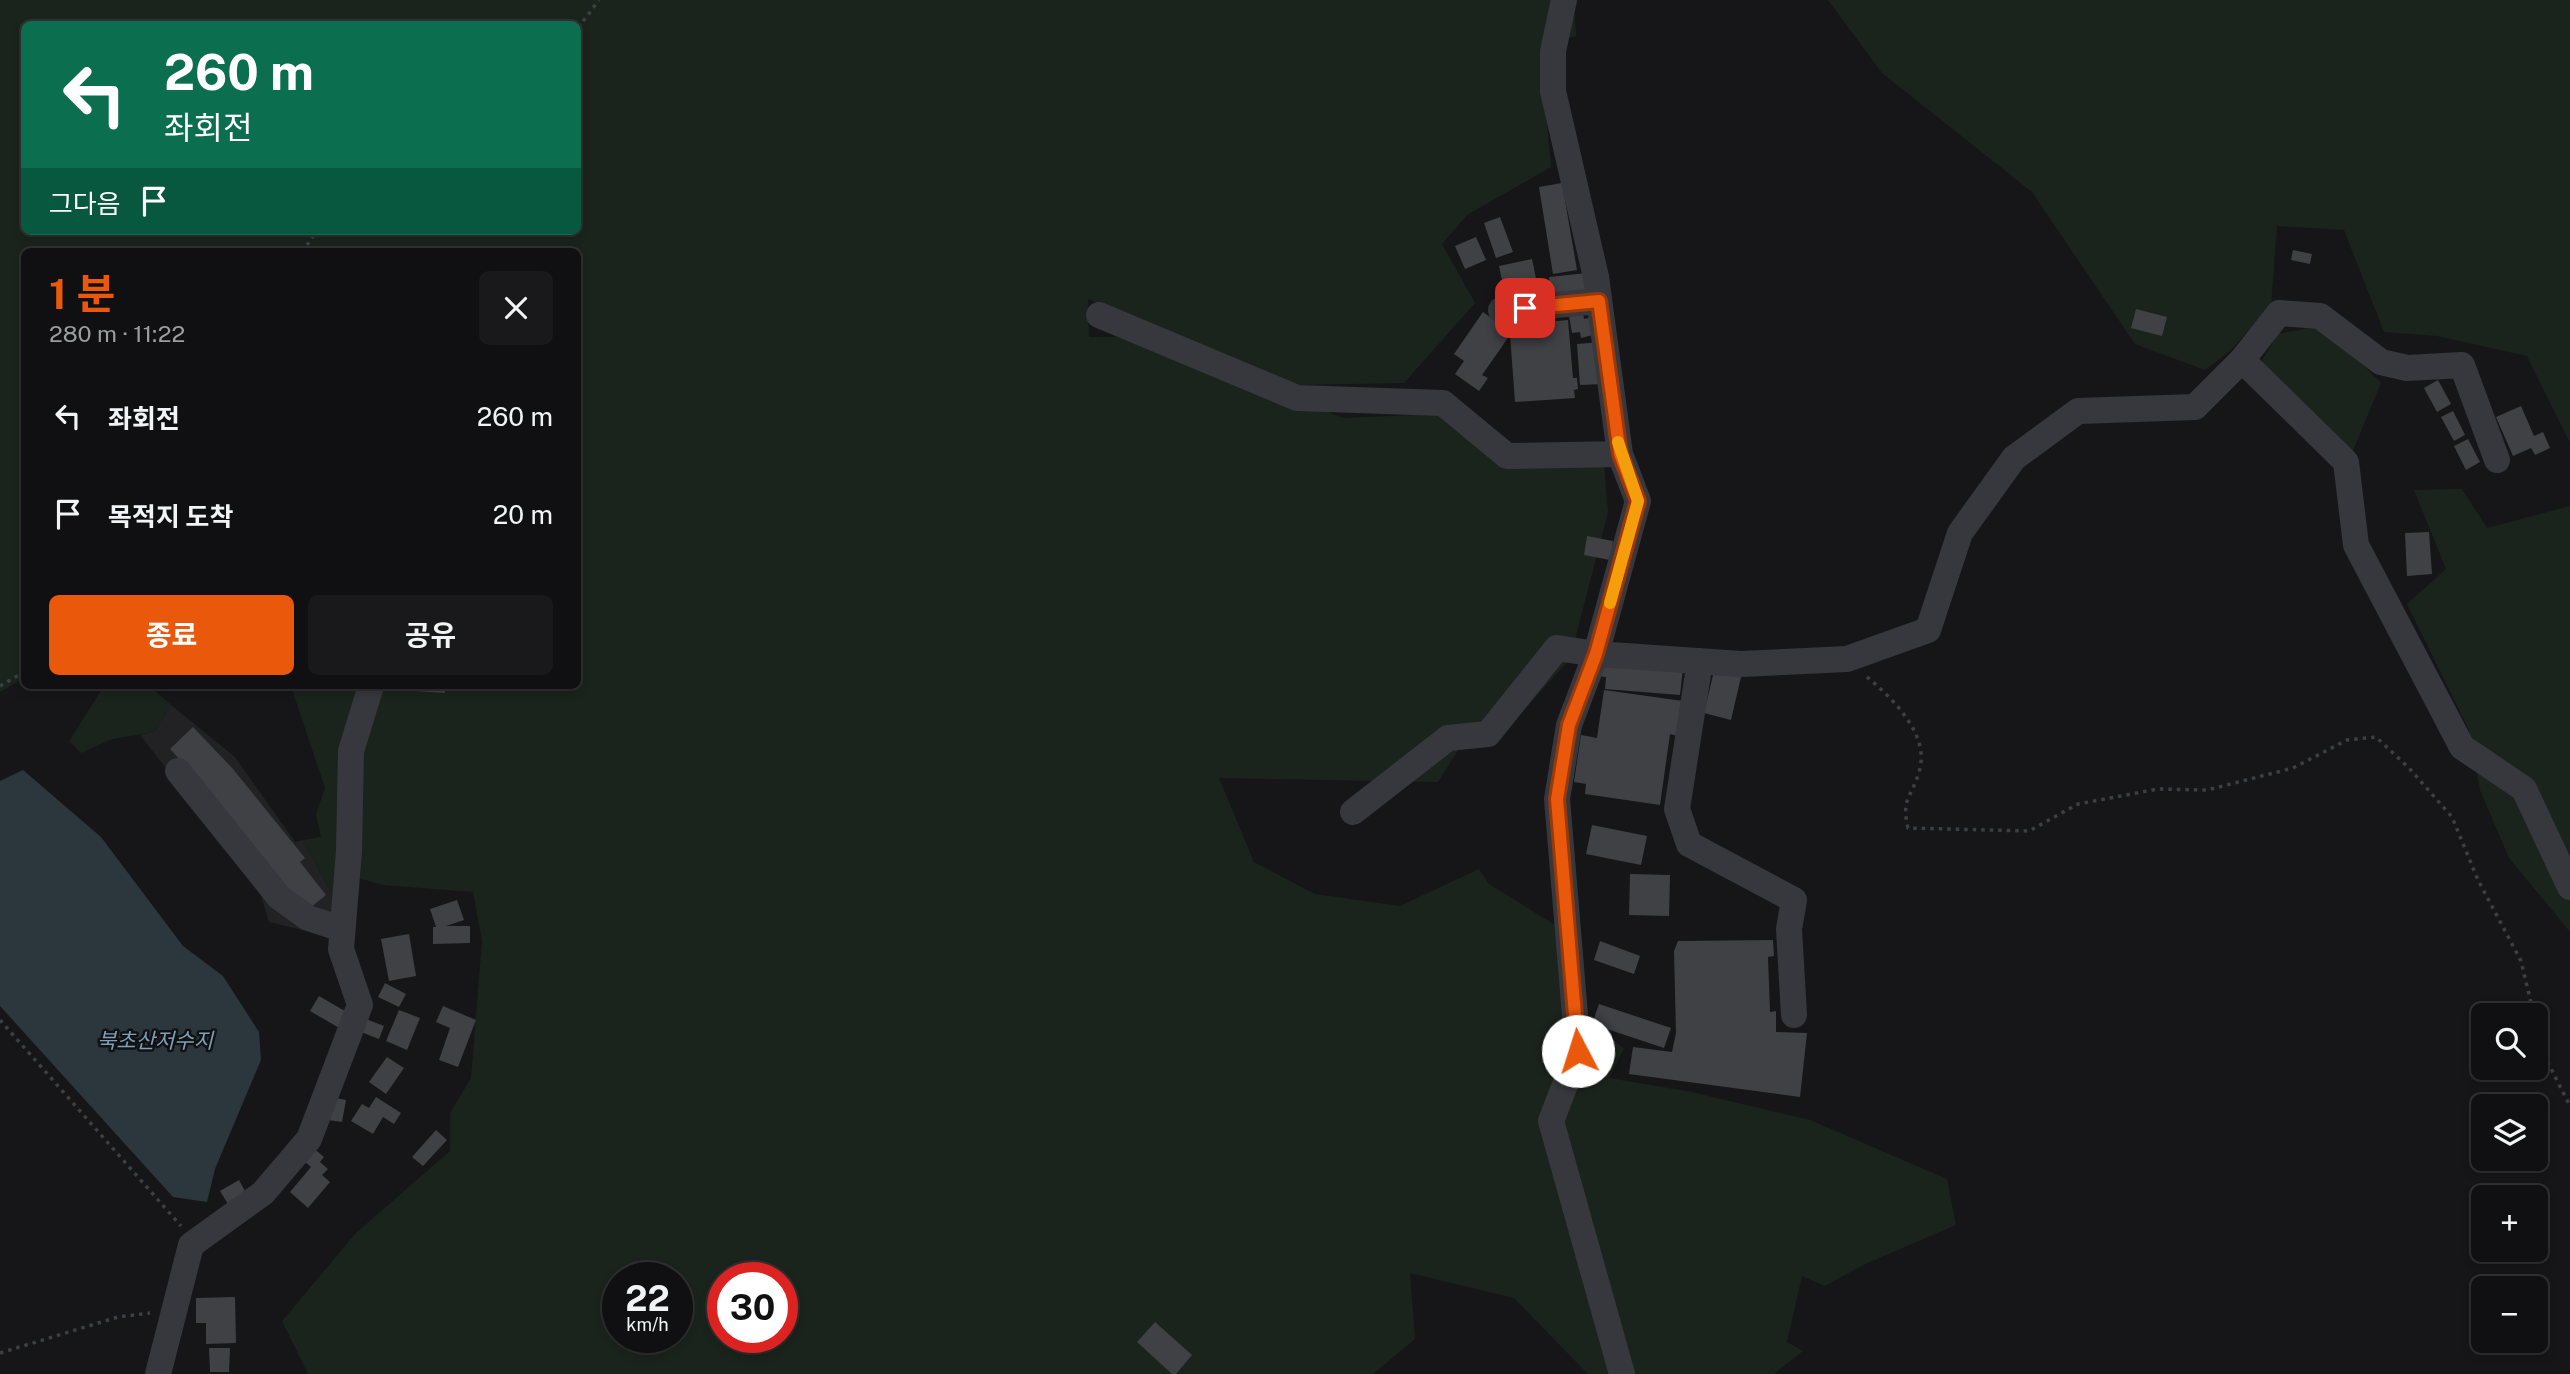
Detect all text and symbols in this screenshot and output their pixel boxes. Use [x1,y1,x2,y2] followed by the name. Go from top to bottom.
[164,43,314,101] text: 260 m
[49,49,140,140] icon: left
[164,109,252,146] text: 좌회전
[135,182,173,220] icon: arrive
[49,188,121,219] text: 그다음
[49,269,115,318] text: 1 분
[479,271,553,345] button: close
[1495,278,1555,338] pin
[1506,289,1544,327] icon: arrive
[49,320,185,347] text: 280 m · 11:22
[49,397,87,435] icon: left
[477,401,553,432] text: 260 m
[108,403,180,434] text: 좌회전
[49,495,87,533] icon: arrive
[493,499,553,530] text: 20 m
[108,501,233,532] text: 목적지 도착
[49,595,294,675] button: 종료
[308,595,553,675] button: 공유
[2471,1003,2548,1353] map controls
[2471,1003,2548,1080] button: search
[1541,1014,1615,1088] position arrow
[97,1028,215,1053] water label: 북초산저수지
[2471,1094,2548,1171] button: layers
[2471,1185,2548,1262] button: +
[707,1262,798,1353] speed limit sign: 30
[2471,1276,2548,1353] button: −
[625,1278,670,1319] text: 22
[626,1314,669,1335] text: km/h

